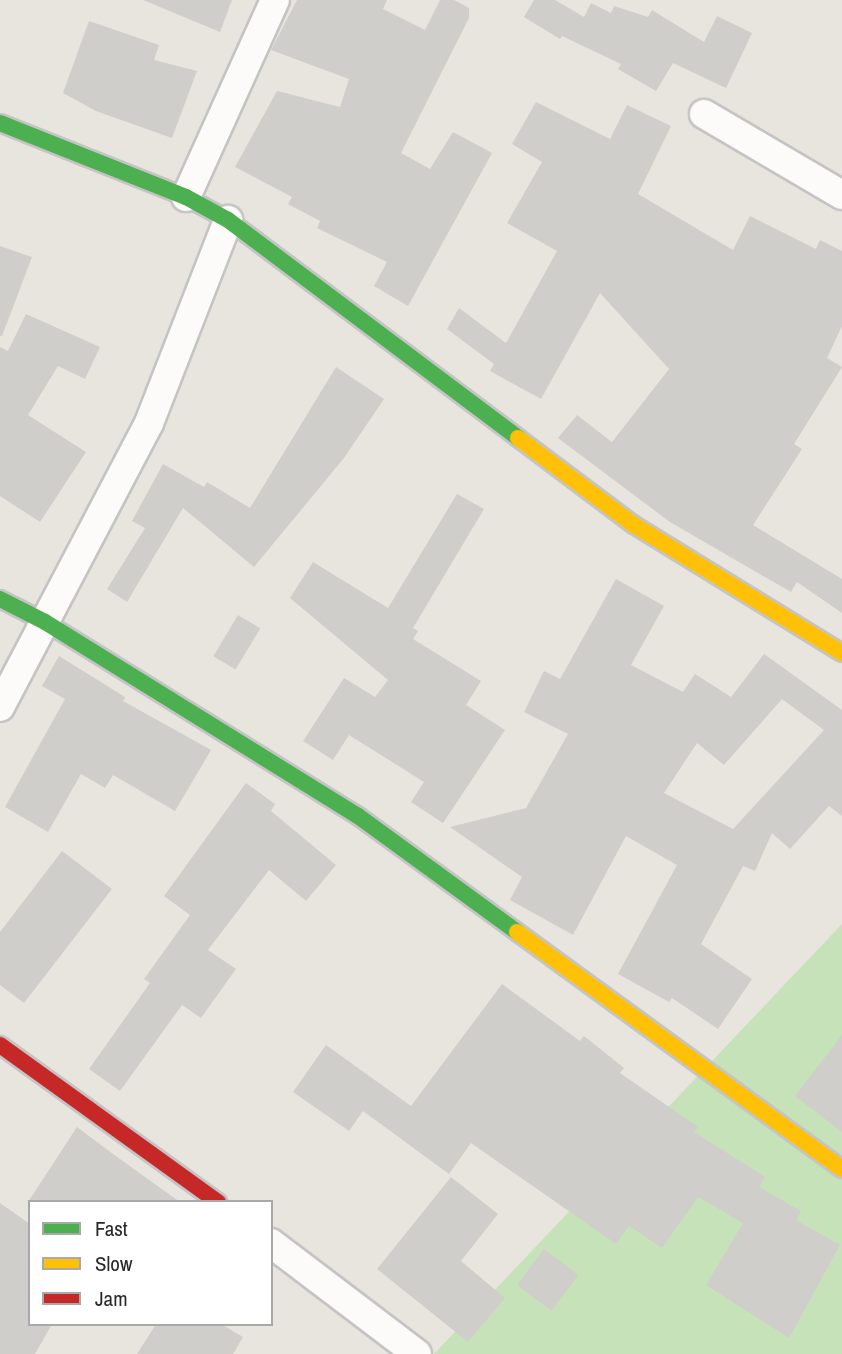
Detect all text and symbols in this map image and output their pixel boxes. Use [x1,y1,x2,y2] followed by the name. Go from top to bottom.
[28,1200,273,1326] legend
[95,1214,128,1243] text: Fast
[95,1249,132,1278] text: Slow
[95,1284,128,1313] text: Jam

